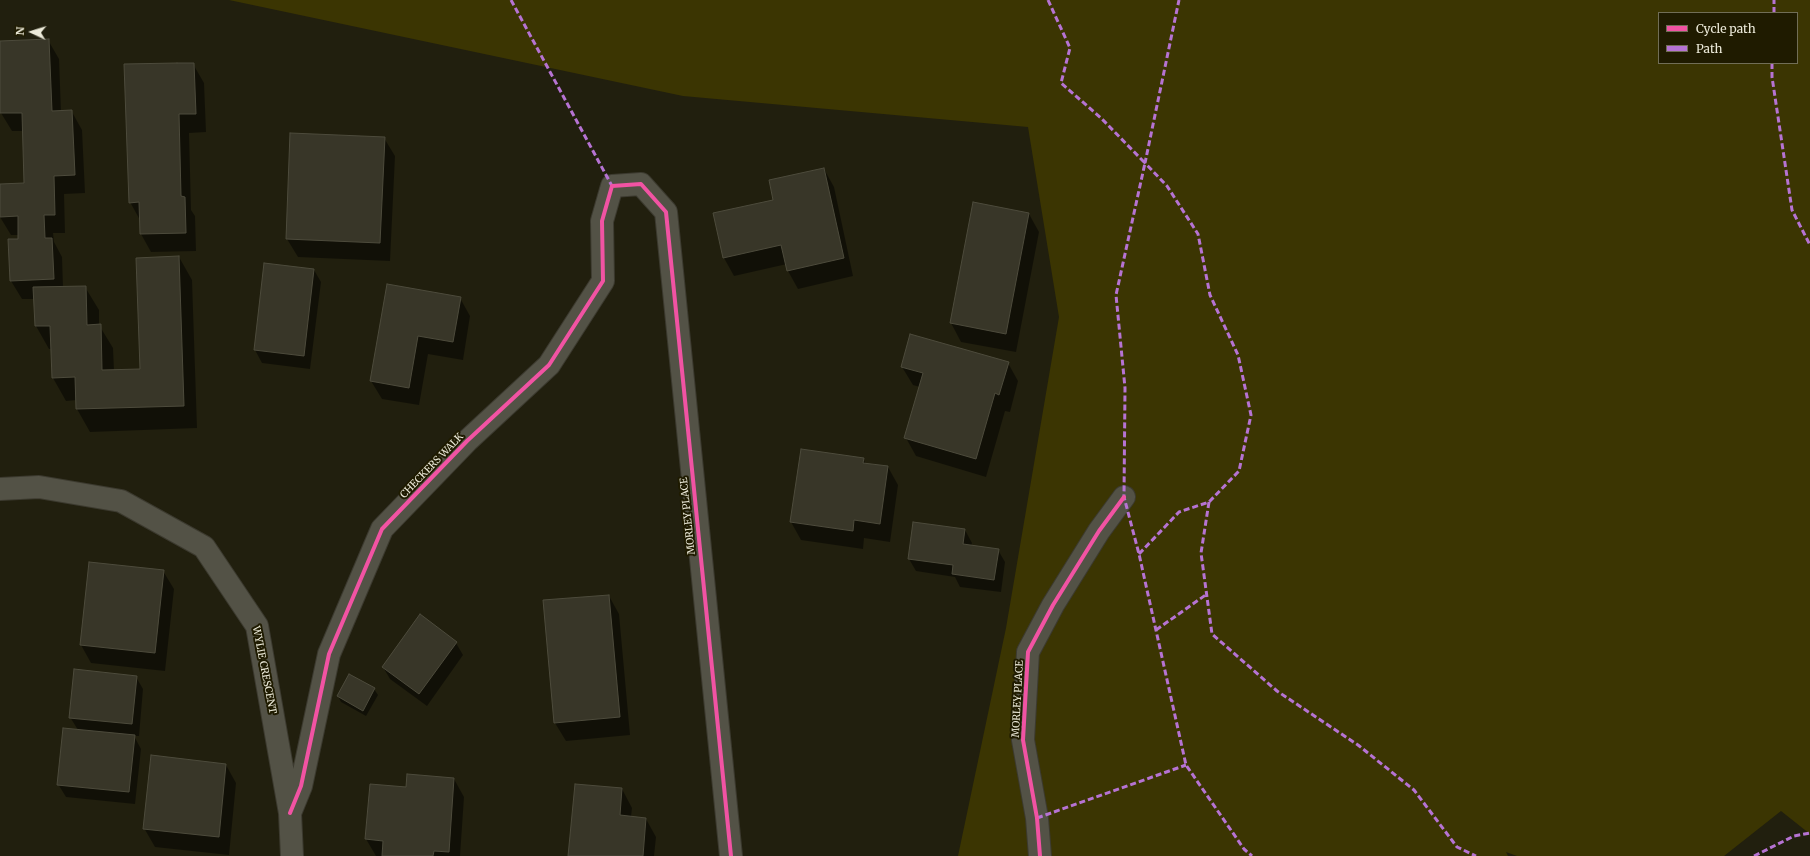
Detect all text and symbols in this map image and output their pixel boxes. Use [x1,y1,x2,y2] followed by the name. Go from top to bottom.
[12,12,52,52] north arrow
[1658,12,1798,64] legend
[1696,21,1756,36] text: Cycle path
[13,26,27,36] text: N
[1696,41,1722,56] text: Path
[398,431,466,501] street label: CHECKERS WALK
[678,477,698,555] street label: MORLEY PLACE
[250,625,278,715] street label: WYLIE CRESCENT
[1010,660,1026,738] street label: MORLEY PLACE

